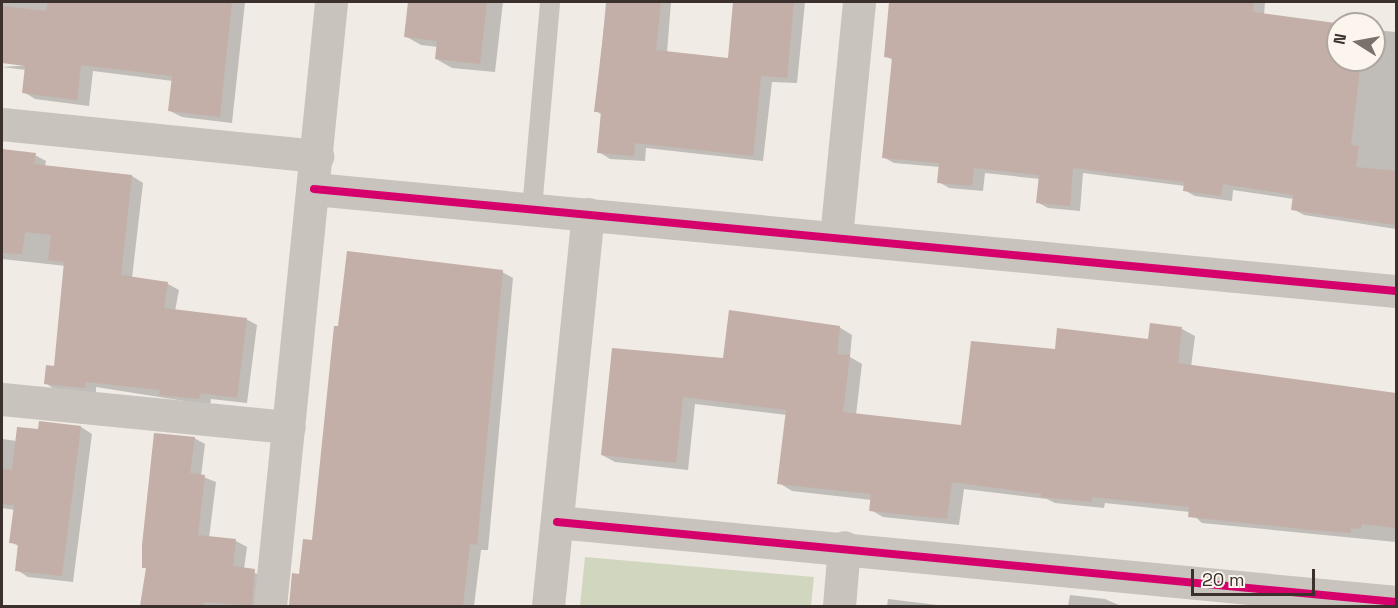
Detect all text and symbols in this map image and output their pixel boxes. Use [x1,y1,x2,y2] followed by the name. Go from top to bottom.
[1326,12,1386,72] north arrow
[1328,32,1351,46] text: N
[1194,557,1318,595] scale bar
[1202,568,1245,591] text: 20 m

